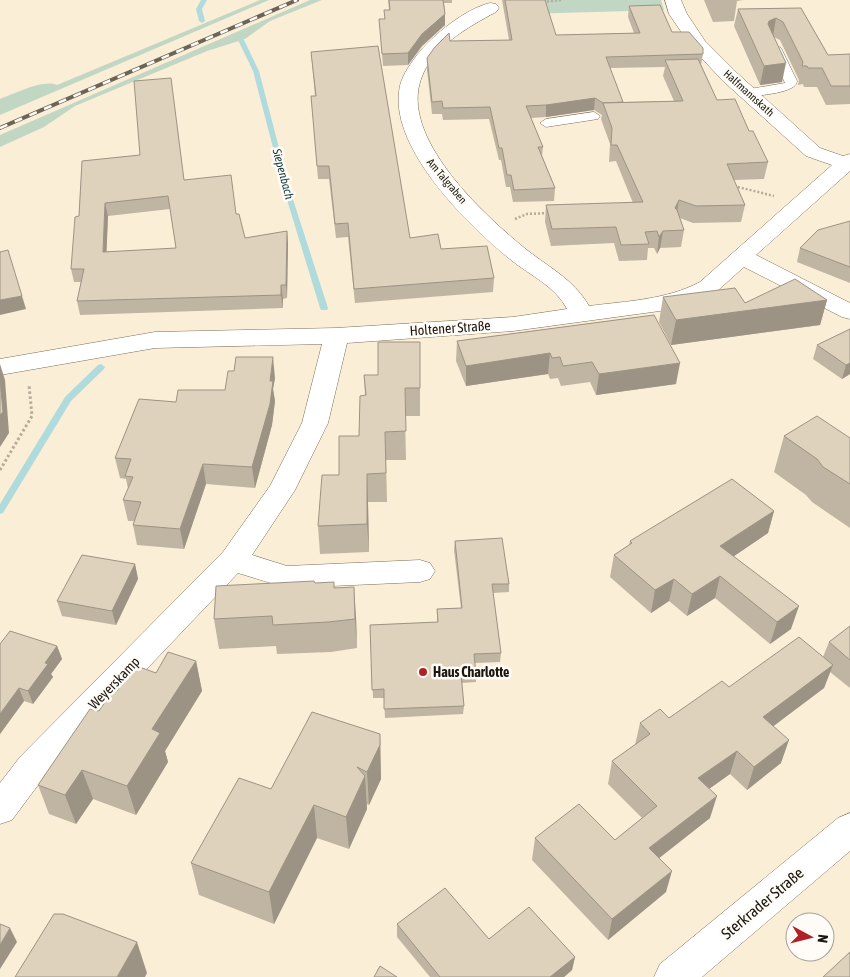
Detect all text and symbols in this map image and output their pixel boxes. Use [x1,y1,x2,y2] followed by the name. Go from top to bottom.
[721,67,777,119] street label: Halfmannskath
[269,146,297,201] water label: Siepenbach
[425,156,469,206] street label: Am Talgraben
[409,317,491,339] street label: Holtener Straße
[85,653,143,712] street label: Weyerskamp
[433,664,509,680] place label: Haus Charlotte
[417,666,429,678] marker: Haus Charlotte
[717,863,807,943] street label: Sterkrader Straße
[785,912,835,962] north arrow
[814,934,831,944] text: N

